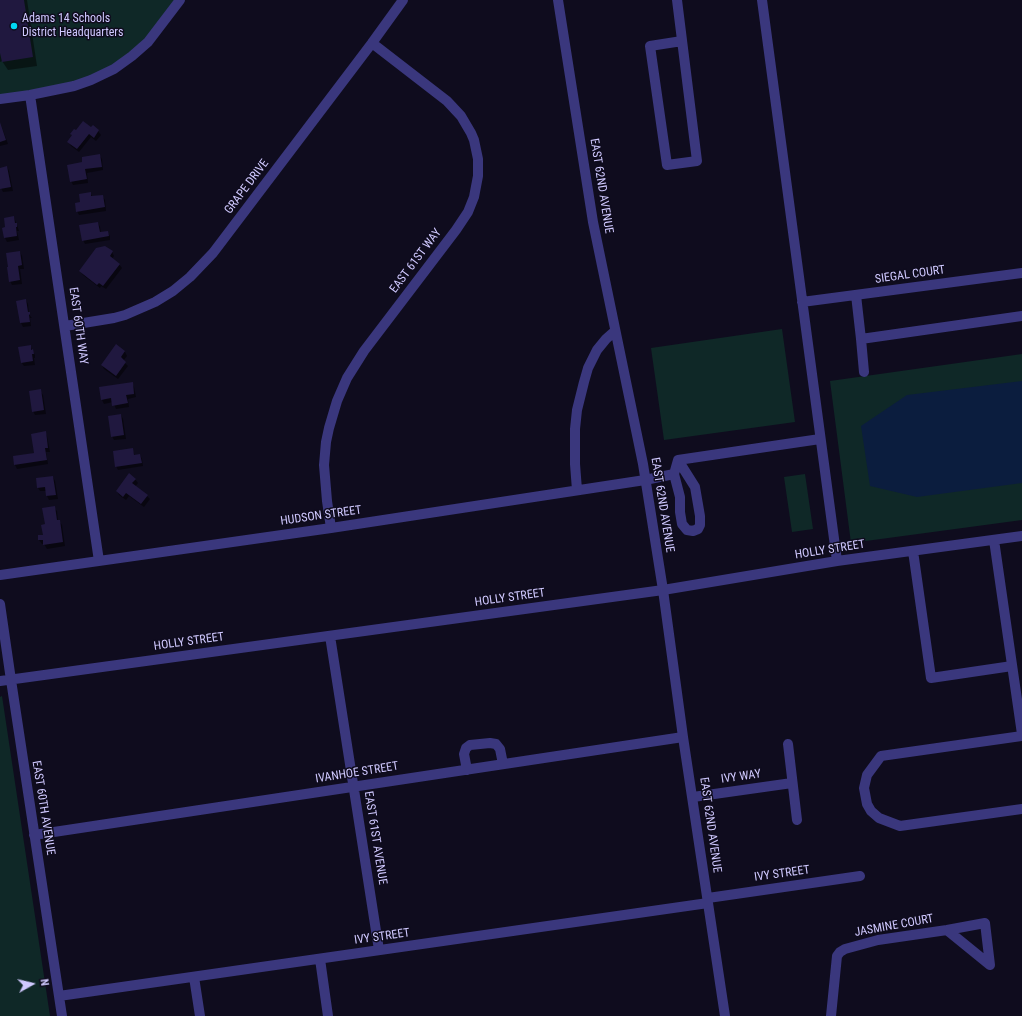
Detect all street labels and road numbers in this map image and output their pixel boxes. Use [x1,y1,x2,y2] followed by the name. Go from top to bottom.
[586,137,616,235] street label: EAST 62ND AVENUE
[222,157,272,217] street label: GRAPE DRIVE
[387,226,445,296] street label: EAST 61ST WAY
[874,263,946,287] street label: SIEGAL COURT
[65,286,91,366] street label: EAST 60TH WAY
[647,456,677,554] street label: EAST 62ND AVENUE
[280,503,362,529] street label: HUDSON STREET
[794,537,866,563] street label: HOLLY STREET
[474,586,546,610] street label: HOLLY STREET
[153,630,225,654] street label: HOLLY STREET
[314,759,400,787] street label: IVANHOE STREET
[28,760,58,856] street label: EAST 60TH AVENUE
[720,767,762,787] street label: IVY WAY
[696,776,724,874] street label: EAST 62ND AVENUE
[361,790,389,886] street label: EAST 61ST AVENUE
[753,863,811,885] street label: IVY STREET
[853,912,935,940] street label: JASMINE COURT
[353,926,411,948] street label: IVY STREET

